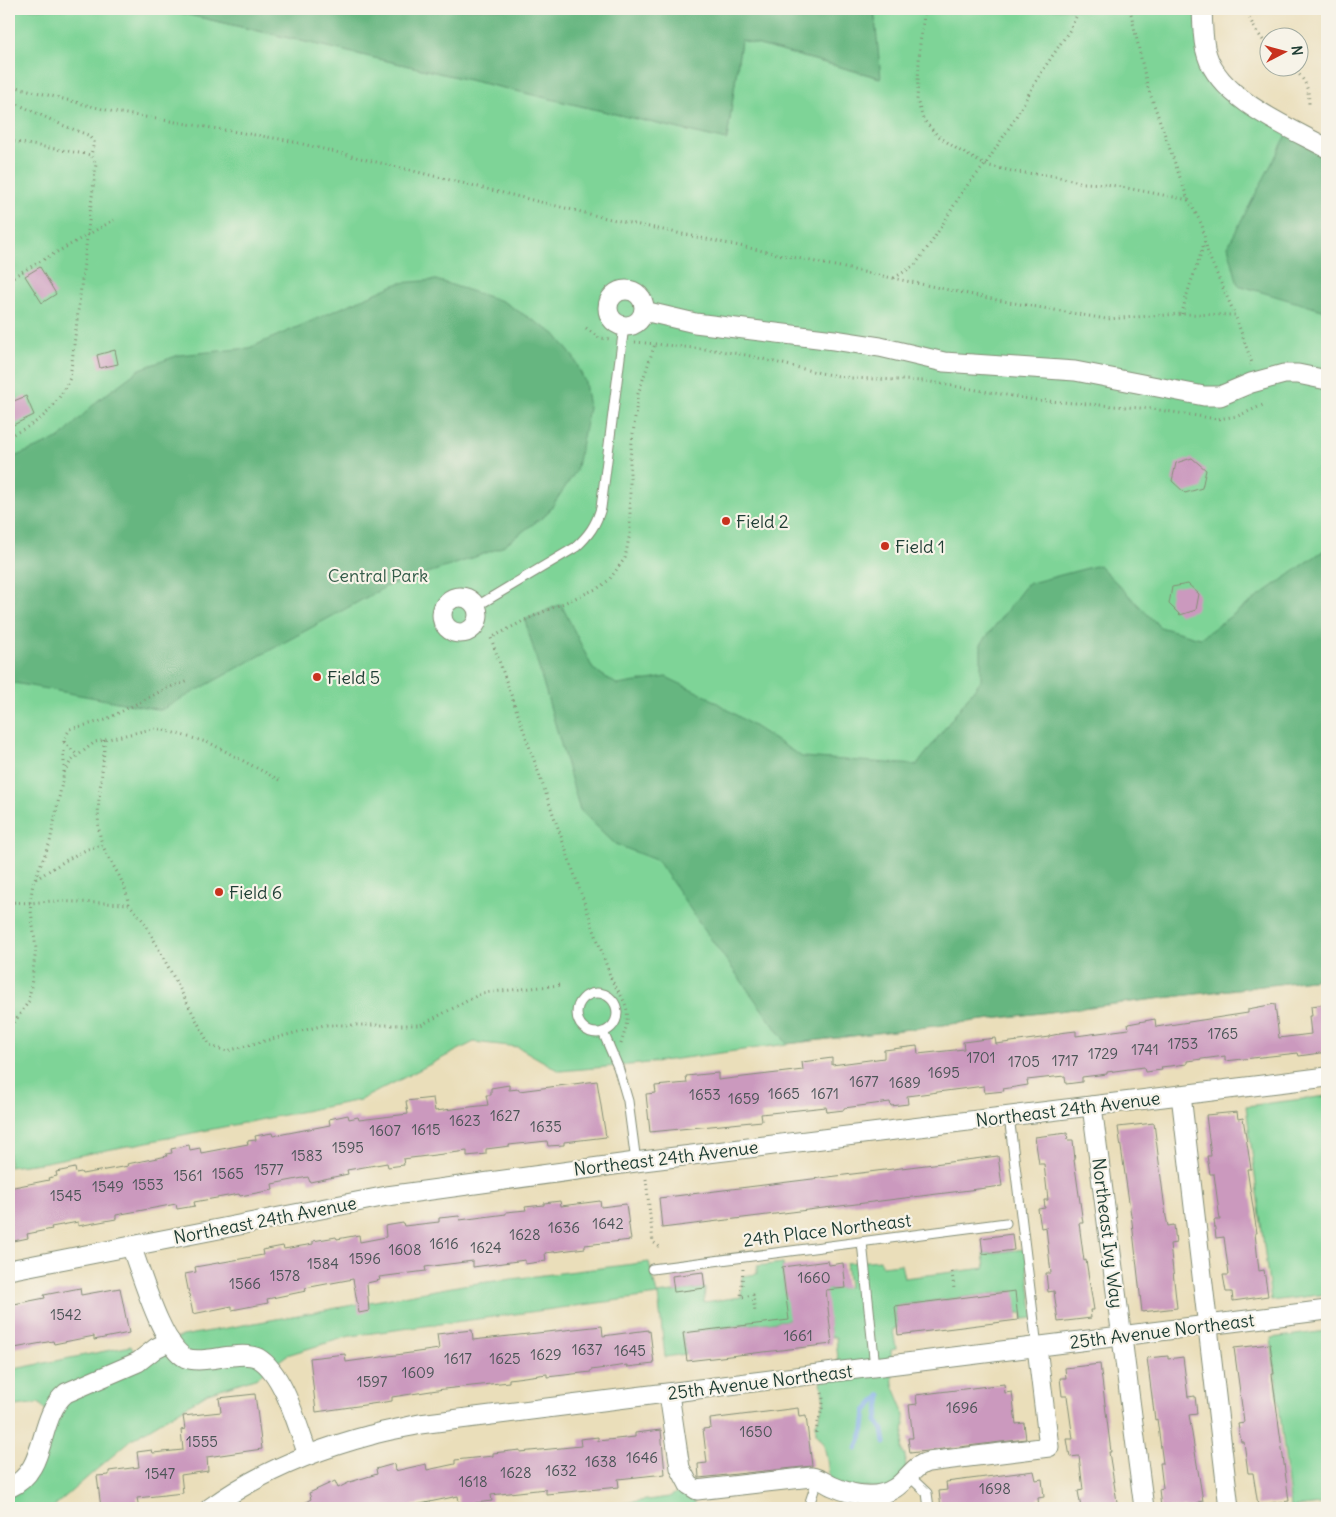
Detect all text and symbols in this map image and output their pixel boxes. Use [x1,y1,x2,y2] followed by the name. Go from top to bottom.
[1258,28,1308,78] north arrow
[1287,45,1306,56] text: N
[736,510,789,533] place label: Field 2
[720,515,732,527] marker: Field 2
[895,535,945,558] place label: Field 1
[879,540,891,552] marker: Field 1
[328,564,428,587] park label: Central Park
[327,666,380,689] place label: Field 5
[311,671,323,683] marker: Field 5
[229,881,282,904] place label: Field 6
[213,886,225,898] marker: Field 6
[1208,1024,1238,1043] house number: 1765
[1168,1034,1198,1053] house number: 1753
[1131,1040,1159,1059] house number: 1741
[1088,1044,1118,1063] house number: 1729
[966,1048,996,1067] house number: 1701
[1052,1051,1078,1070] house number: 1717
[1008,1052,1040,1071] house number: 1705
[928,1063,960,1082] house number: 1695
[849,1072,879,1091] house number: 1677
[889,1073,921,1092] house number: 1689
[768,1084,800,1103] house number: 1665
[811,1084,839,1103] house number: 1671
[689,1085,721,1104] house number: 1653
[974,1086,1162,1132] street label: Northeast 24th Avenue
[728,1089,760,1108] house number: 1659
[490,1106,520,1125] house number: 1627
[449,1111,481,1130] house number: 1623
[530,1117,562,1136] house number: 1635
[411,1120,441,1139] house number: 1615
[369,1121,401,1140] house number: 1607
[572,1135,760,1181] street label: Northeast 24th Avenue
[332,1138,364,1157] house number: 1595
[291,1146,323,1165] house number: 1583
[1087,1157,1129,1309] street label: Northeast Ivy Way
[254,1160,284,1179] house number: 1577
[212,1164,244,1183] house number: 1565
[173,1166,203,1185] house number: 1561
[132,1175,164,1194] house number: 1553
[92,1177,124,1196] house number: 1549
[50,1186,82,1205] house number: 1545
[172,1191,358,1249] street label: Northeast 24th Avenue
[742,1208,912,1252] street label: 24th Place Northeast
[592,1214,624,1233] house number: 1642
[548,1218,580,1237] house number: 1636
[509,1225,541,1244] house number: 1628
[429,1234,459,1253] house number: 1616
[470,1238,502,1257] house number: 1624
[388,1240,422,1259] house number: 1608
[349,1249,381,1268] house number: 1596
[307,1254,339,1273] house number: 1584
[270,1266,300,1285] house number: 1578
[797,1268,831,1287] house number: 1660
[229,1274,261,1293] house number: 1566
[50,1305,82,1324] house number: 1542
[1068,1308,1256,1354] street label: 25th Avenue Northeast
[783,1326,813,1345] house number: 1661
[572,1340,602,1359] house number: 1637
[614,1341,646,1360] house number: 1645
[530,1345,562,1364] house number: 1629
[444,1349,472,1368] house number: 1617
[489,1349,521,1368] house number: 1625
[666,1359,854,1405] street label: 25th Avenue Northeast
[401,1363,435,1382] house number: 1609
[357,1372,387,1391] house number: 1597
[946,1398,978,1417] house number: 1696
[739,1422,773,1441] house number: 1650
[186,1432,218,1451] house number: 1555
[626,1448,658,1467] house number: 1646
[585,1452,617,1471] house number: 1638
[545,1461,577,1480] house number: 1632
[500,1463,532,1482] house number: 1628
[145,1464,175,1483] house number: 1547
[458,1472,488,1491] house number: 1618
[979,1479,1011,1498] house number: 1698

